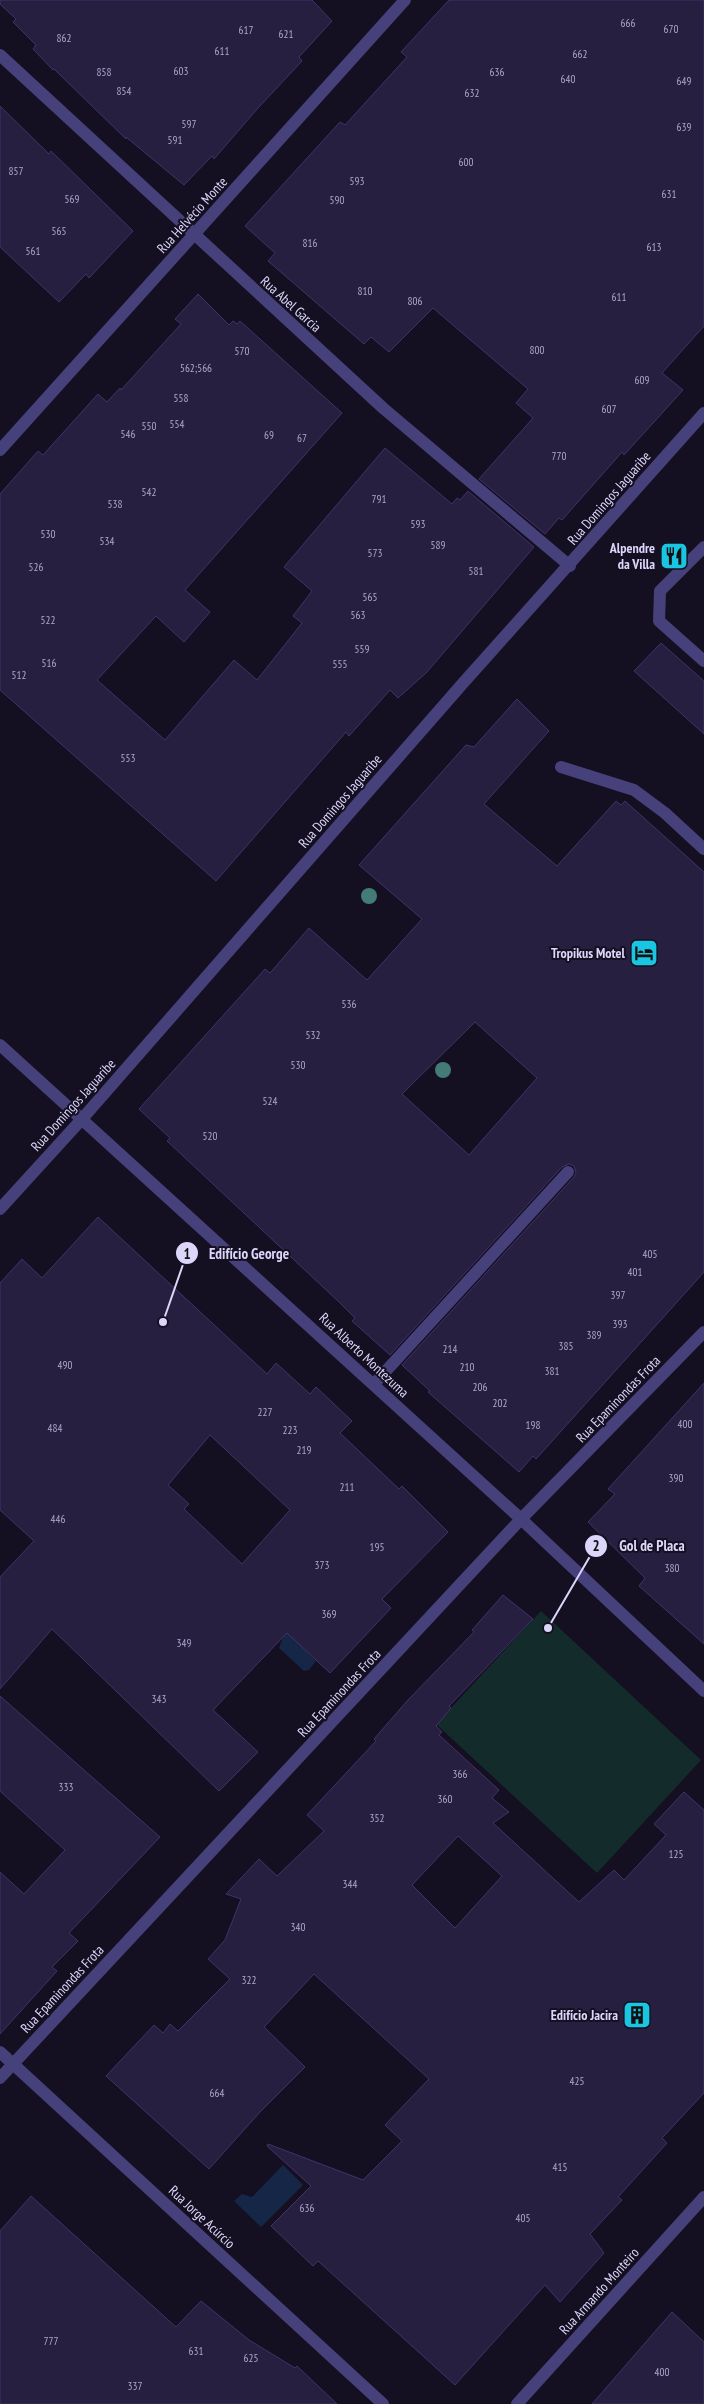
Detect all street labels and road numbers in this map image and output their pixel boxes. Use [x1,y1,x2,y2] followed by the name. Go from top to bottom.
[153,173,231,257] street label: Rua Helvécio Monte
[257,272,325,336] street label: Rua Abel Garcia
[563,447,655,549] street label: Rua Domingos Jaguaribe
[294,750,386,852] street label: Rua Domingos Jaguaribe
[27,1055,119,1155] street label: Rua Domingos Jaguaribe
[315,1309,413,1401] street label: Rua Alberto Montezuma
[572,1352,664,1446] street label: Rua Epaminondas Frota
[294,1645,384,1741] street label: Rua Epaminondas Frota
[17,1941,107,2037] street label: Rua Epaminondas Frota
[165,2182,239,2252] street label: Rua Jorge Acúrcio
[555,2244,643,2338] street label: Rua Armando Monteiro

